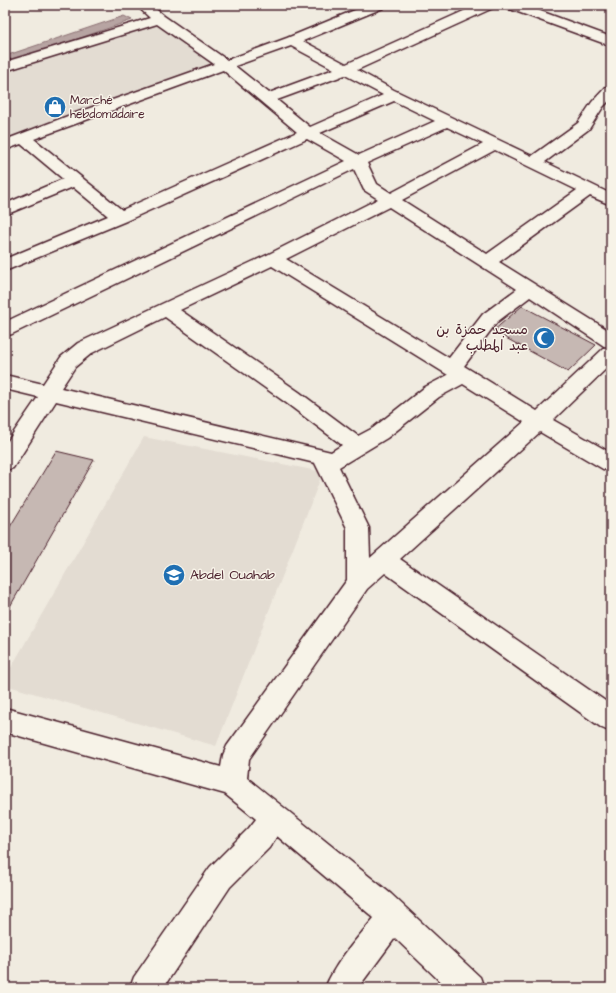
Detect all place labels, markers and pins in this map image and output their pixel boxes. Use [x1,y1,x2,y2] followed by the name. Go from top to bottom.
[70,92,145,123] place label: Marché hebdomadaire
[42,94,68,120] shop icon: Marché hebdomadaire
[436,320,528,356] place label: مسجد حمزة بن عبد المطلب
[531,325,557,351] mosque icon: مسجد حمزة بن عبد المطلب
[161,562,187,588] school or university icon: Abdel Ouahab
[190,565,275,585] place label: Abdel Ouahab

